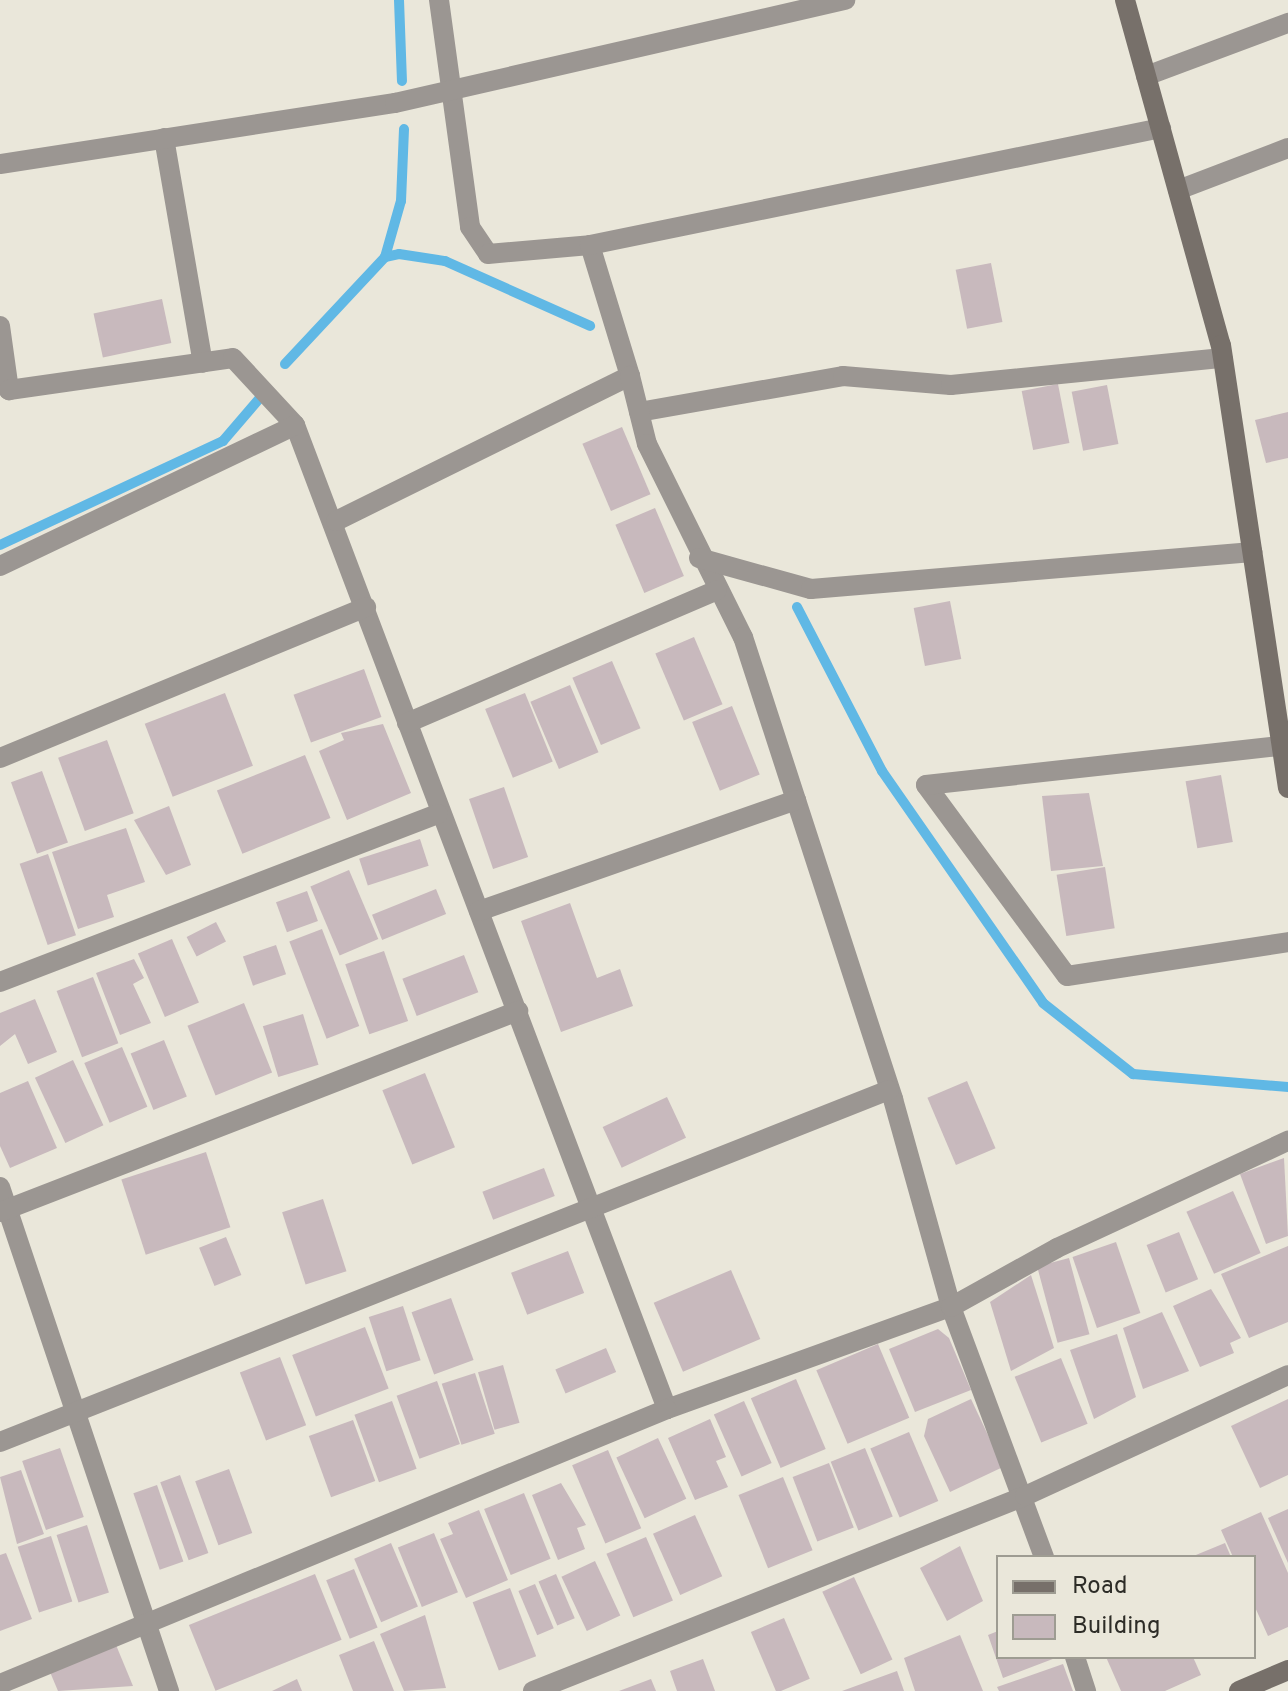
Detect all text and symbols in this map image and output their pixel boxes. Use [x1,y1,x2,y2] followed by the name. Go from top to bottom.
[996,1555,1256,1659] legend
[1072,1572,1128,1602] text: Road
[1072,1612,1161,1642] text: Building

